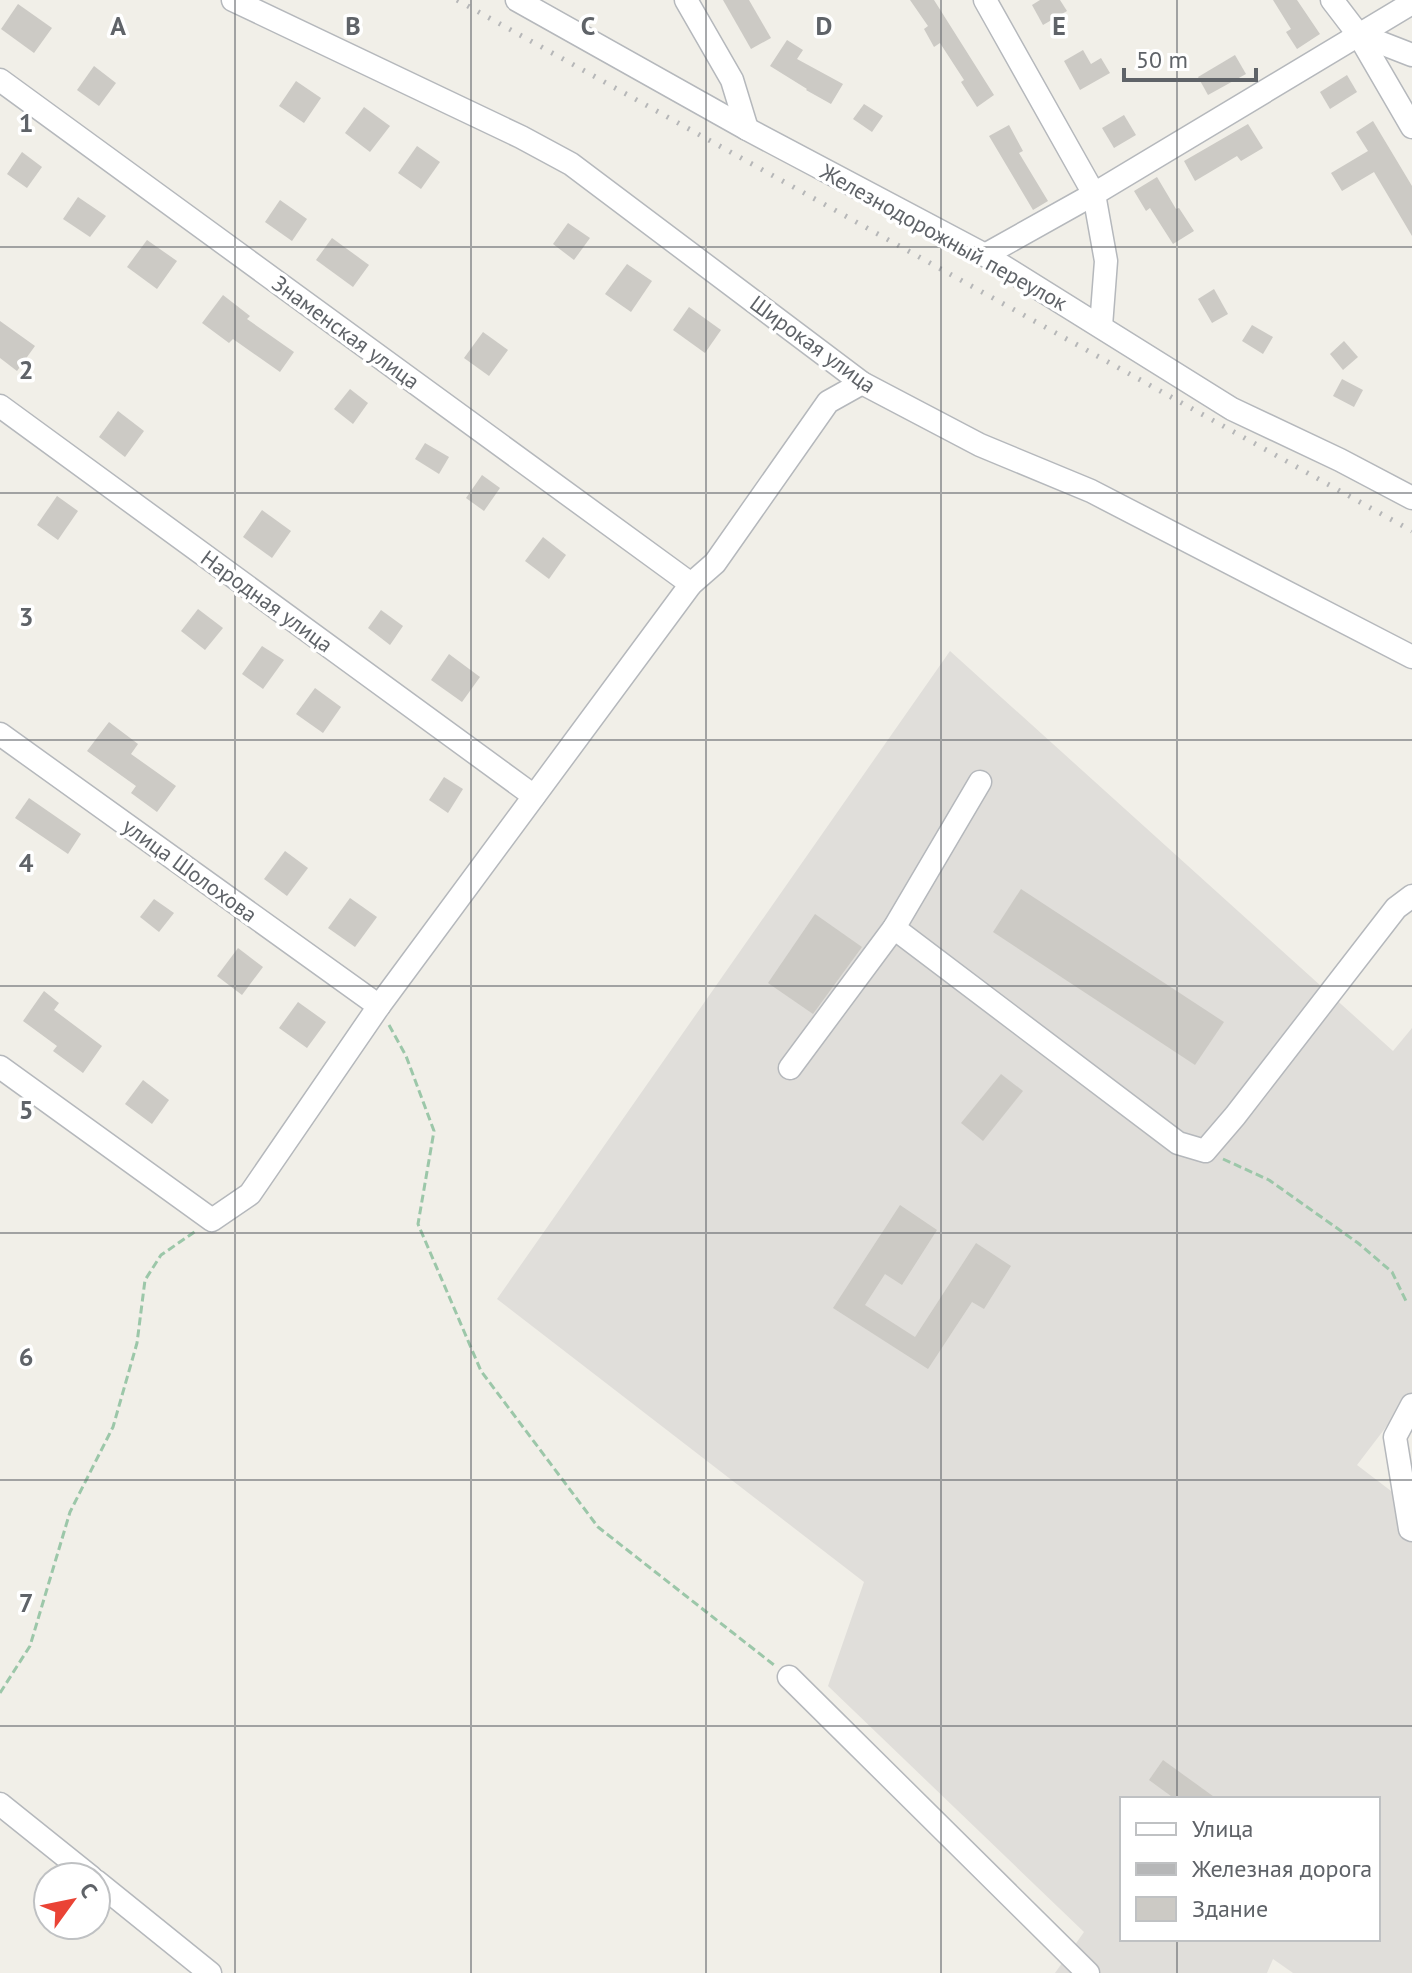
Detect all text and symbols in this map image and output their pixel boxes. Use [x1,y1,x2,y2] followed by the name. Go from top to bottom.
[110,9,126,42] text: A
[345,9,361,42] text: B
[581,9,595,42] text: C
[816,9,832,42] text: D
[1052,9,1066,42] text: E
[1124,32,1256,82] scale bar
[1136,44,1188,75] text: 50 m
[19,106,33,139] text: 1
[815,157,1073,317] street label: Железнодорожный переулок
[267,269,425,395] street label: Знаменская улица
[745,289,881,399] street label: Широкая улица
[19,353,33,386] text: 2
[196,544,338,658] street label: Народная улица
[19,600,33,633] text: 3
[117,812,263,928] street label: улица Шолохова
[19,846,34,879] text: 4
[19,1093,33,1126] text: 5
[19,1340,33,1373] text: 6
[19,1586,33,1619] text: 7
[1120,1797,1380,1941] legend
[1192,1813,1253,1844] text: Улица
[1191,1853,1372,1884] text: Железная дорога
[32,1861,112,1941] north arrow
[74,1877,104,1903] text: С
[1192,1893,1268,1924] text: Здание

